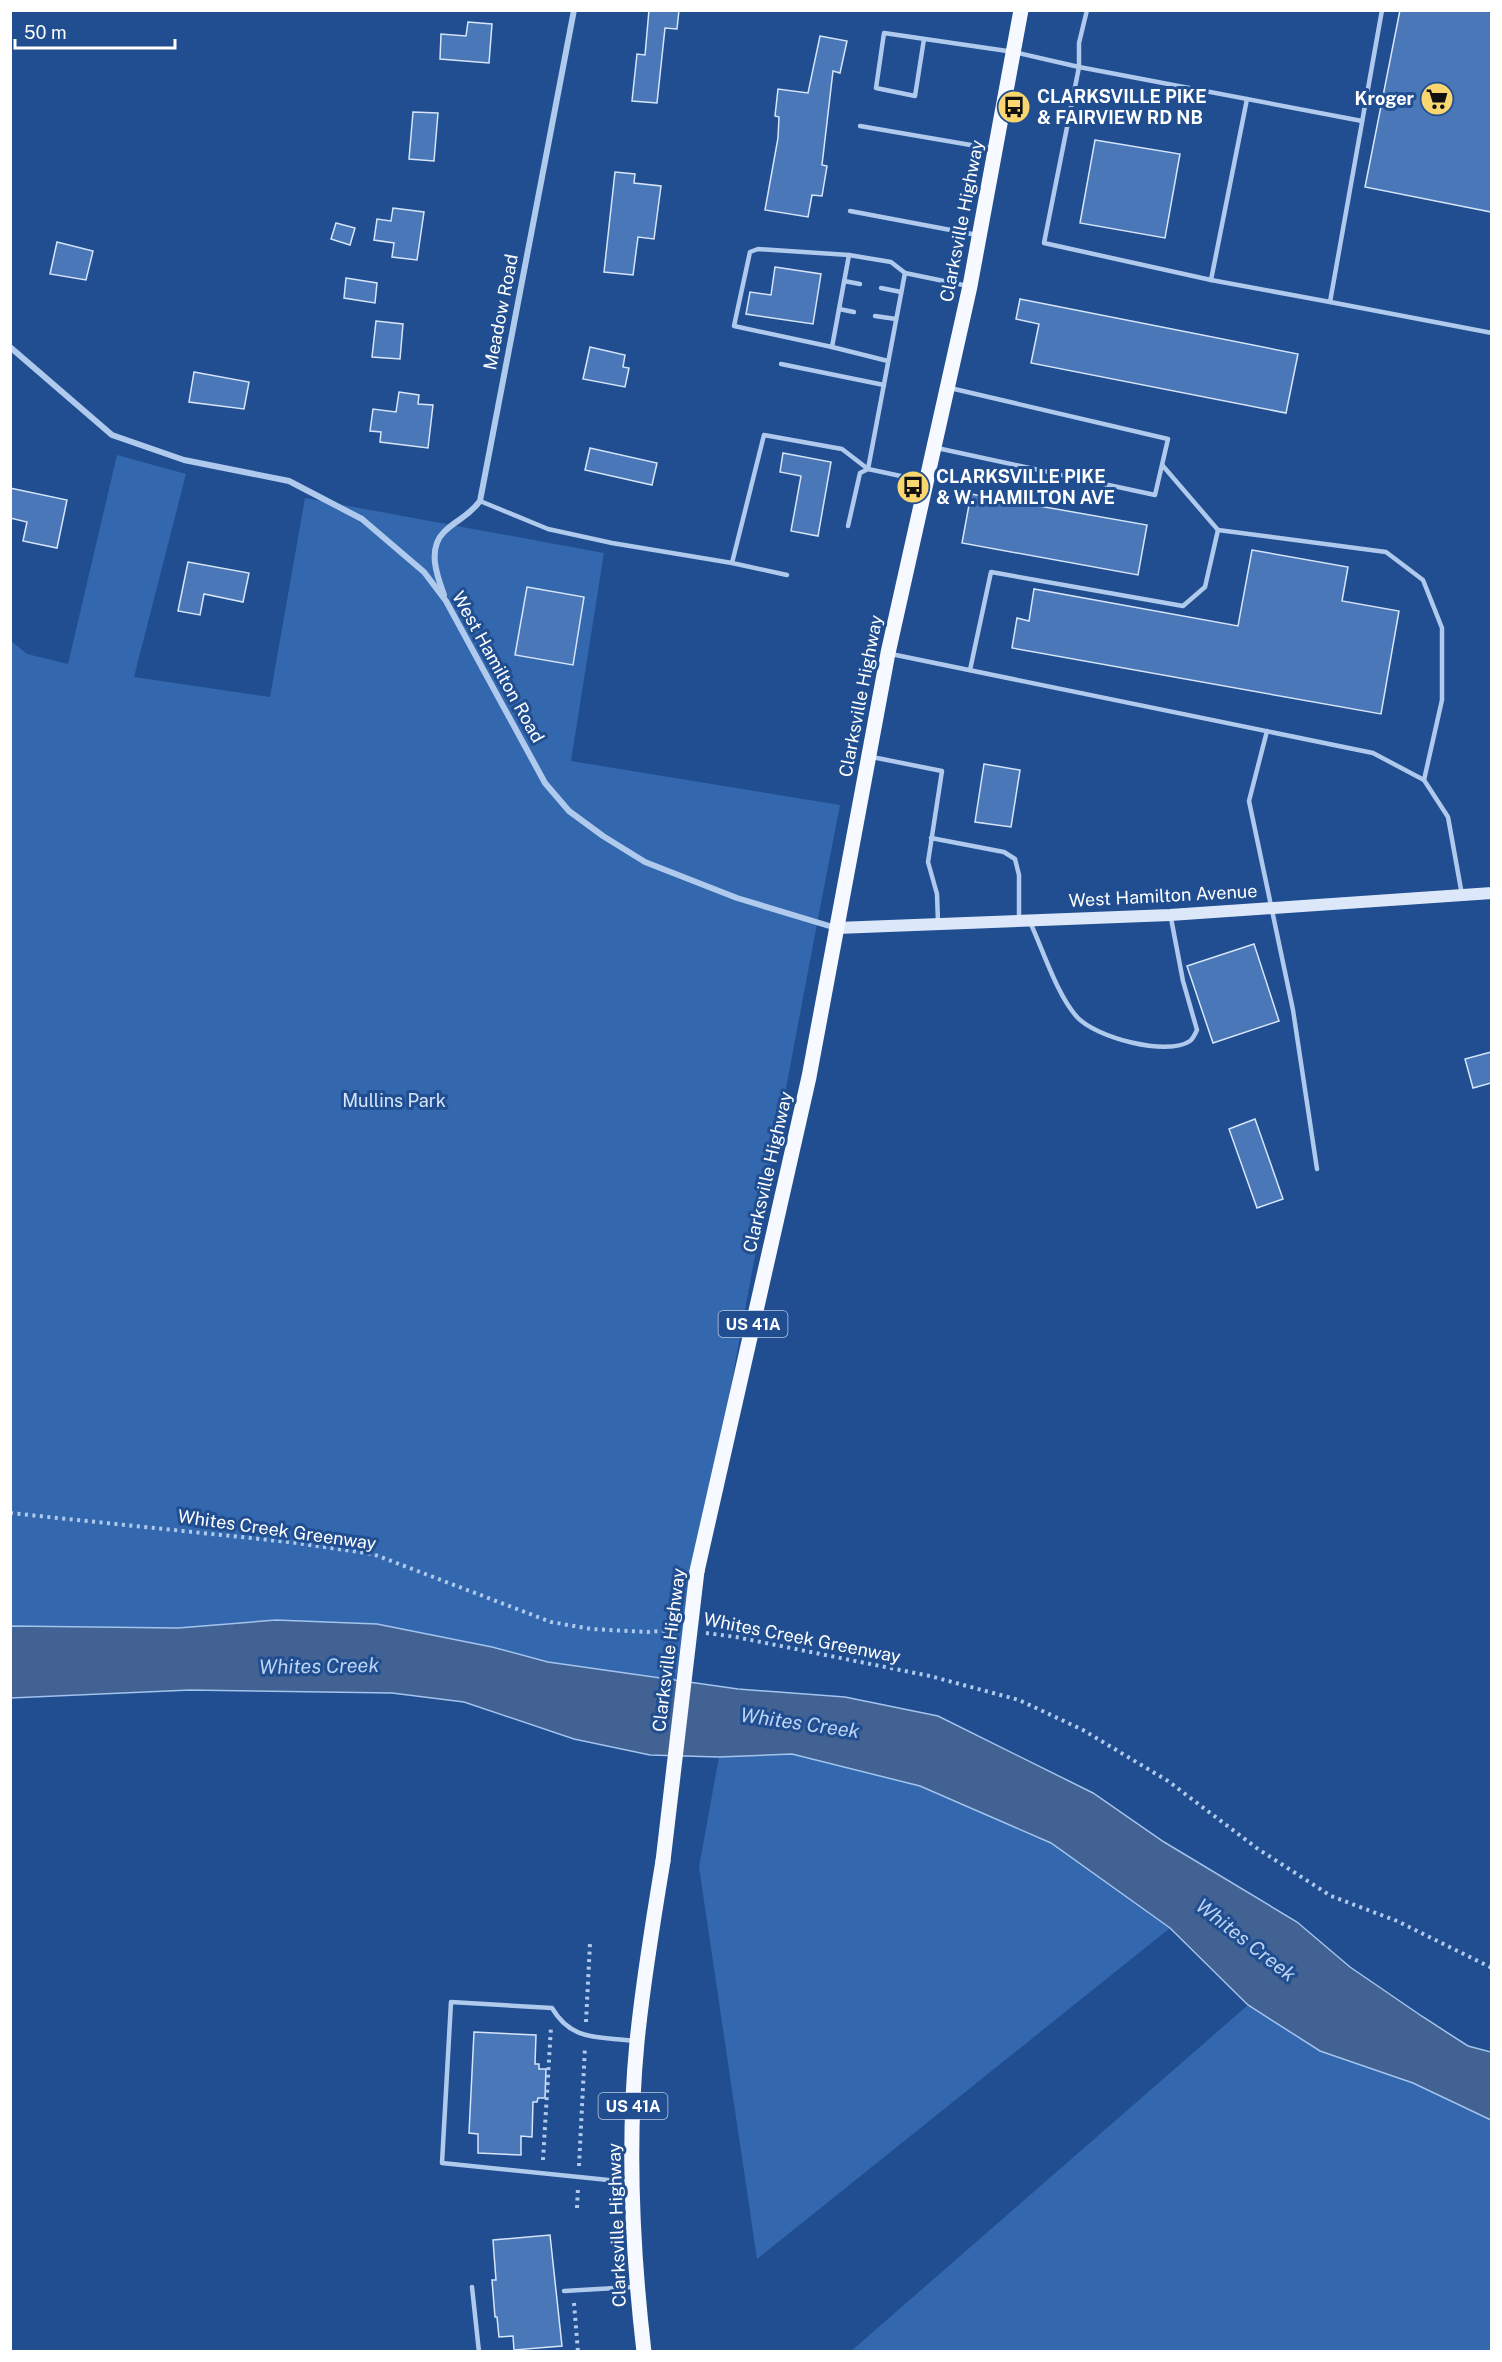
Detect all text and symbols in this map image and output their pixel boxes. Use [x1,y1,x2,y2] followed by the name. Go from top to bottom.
[15,12,176,50] scale bar
[24,22,67,43] text: 50 m
[1419,81,1455,117] supermarket icon: Kroger
[1037,86,1207,128] place label: CLARKSVILLE PIKE & FAIRVIEW RD NB
[1355,88,1415,109] place label: Kroger
[996,89,1032,125] bus stop icon: CLARKSVILLE PIKE & FAIRVIEW RD NB
[935,138,988,304] street label: Clarksville Highway
[479,252,522,372] street label: Meadow Road
[936,466,1115,508] place label: CLARKSVILLE PIKE & W. HAMILTON AVE
[895,469,931,505] bus stop icon: CLARKSVILLE PIKE & W. HAMILTON AVE
[448,587,549,746] street label: West Hamilton Road
[834,613,887,779] street label: Clarksville Highway
[1068,880,1258,911] street label: West Hamilton Avenue
[739,1089,796,1254] street label: Clarksville Highway
[342,1090,446,1111] park label: Mullins Park
[718,1311,788,1337] road number: US 41A
[177,1505,378,1554] street label: Whites Creek Greenway
[648,1567,689,1733] street label: Clarksville Highway
[702,1608,903,1667] street label: Whites Creek Greenway
[259,1653,380,1679] water label: Whites Creek
[739,1703,861,1743] water label: Whites Creek
[1191,1894,1301,1987] water label: Whites Creek
[598,2093,668,2119] road number: US 41A
[603,2142,630,2308] street label: Clarksville Highway

